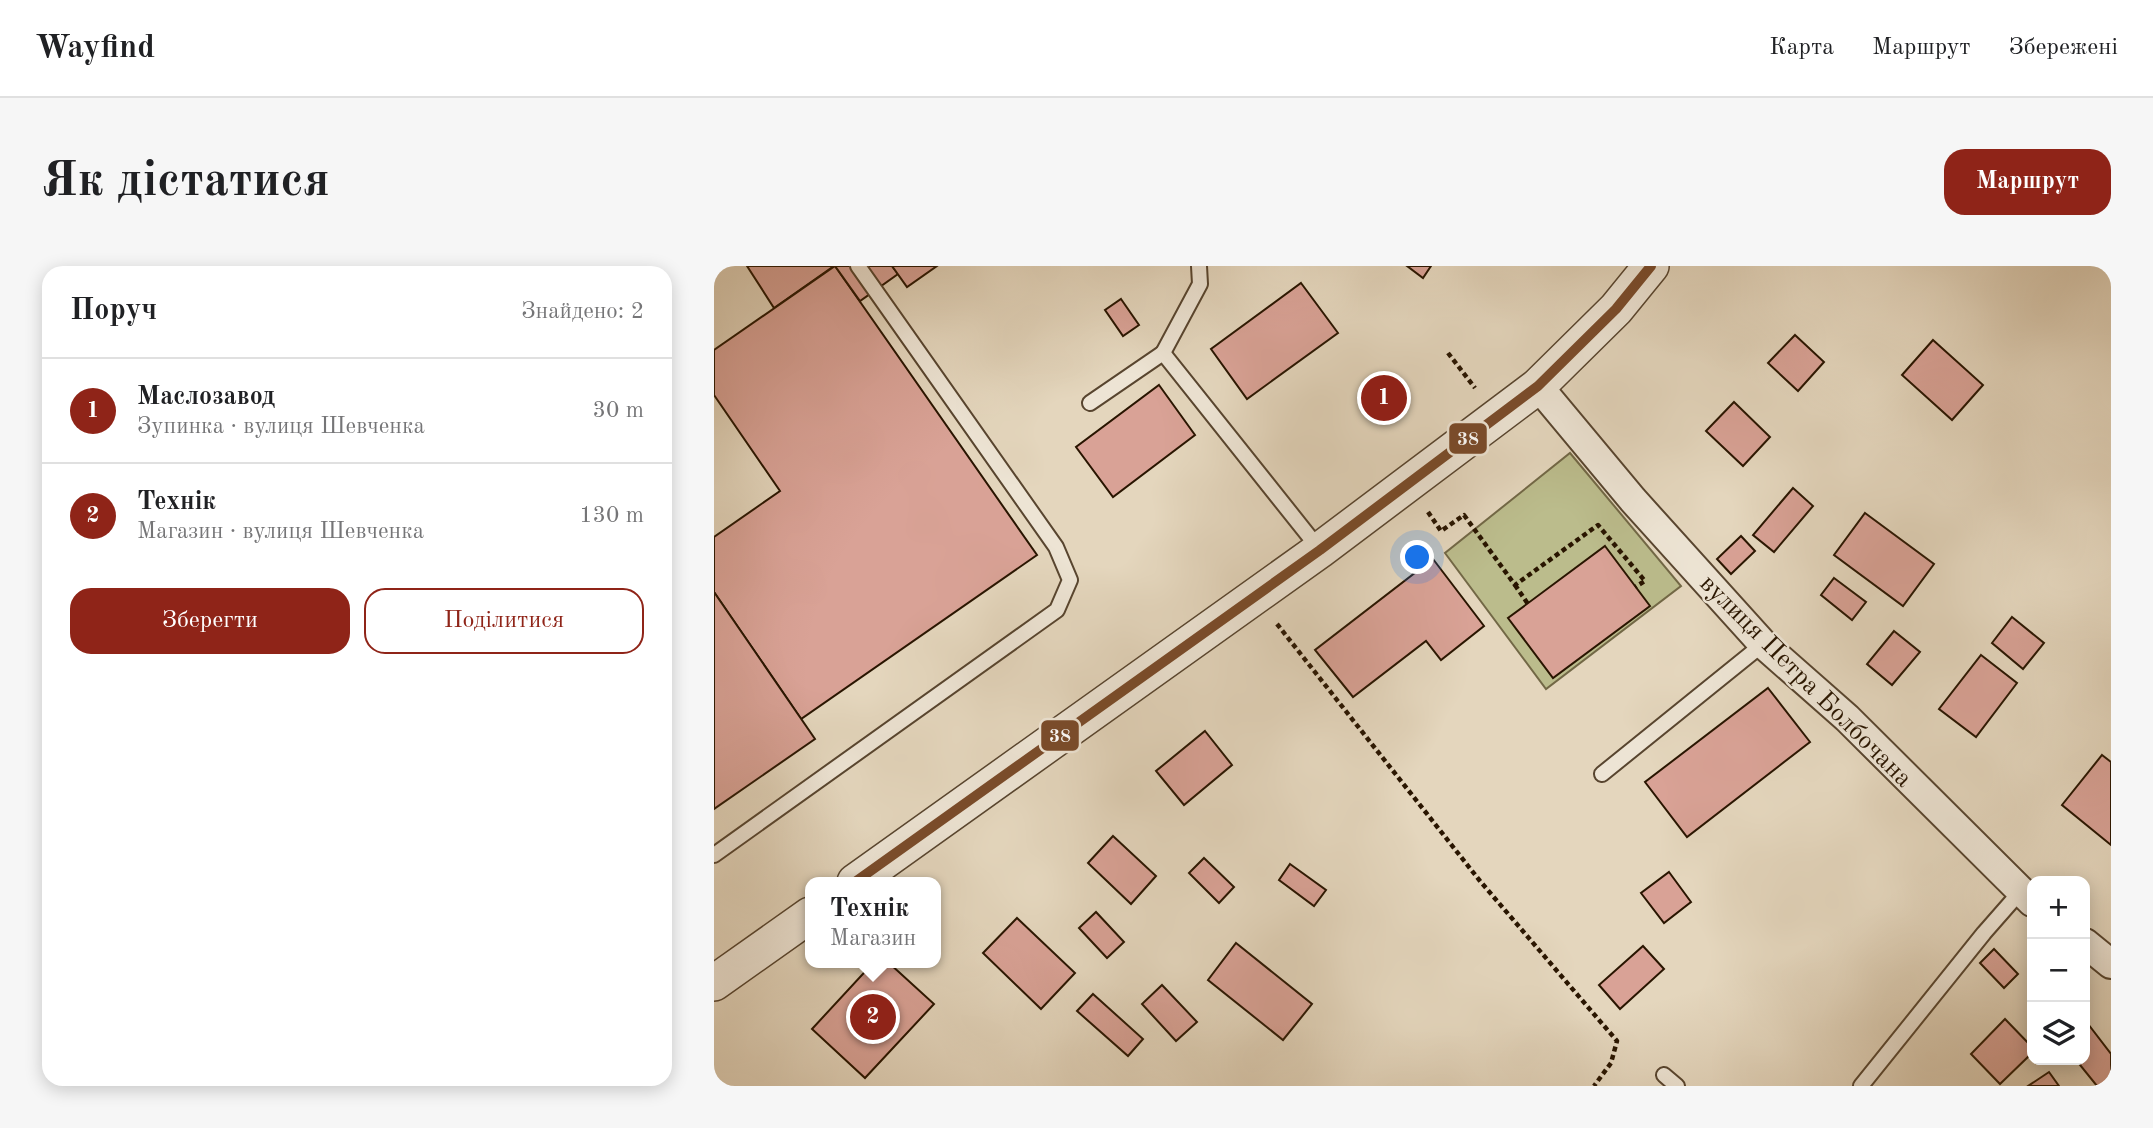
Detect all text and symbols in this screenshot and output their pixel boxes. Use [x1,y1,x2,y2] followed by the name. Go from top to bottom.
[35,32,155,65] text: Wayfind
[1769,36,1834,60] text: Карта
[1872,36,1971,60] text: Маршрут
[2009,36,2118,60] text: Збережені
[1944,149,2111,215] button: Маршрут
[42,158,330,207] text: Як дістатися
[70,296,157,326] text: Поруч
[521,300,644,323] text: Знайдено: 2
[1361,372,1407,424] pin: 1
[137,384,275,410] text: Маслозавод
[86,399,100,422] text: 1
[593,399,644,422] text: 30 m
[137,415,425,438] text: Зупинка · вулиця Шевченка
[1448,422,1488,455] line badge: 38
[1457,431,1479,450] text: 38
[137,489,216,515] text: Технік
[86,504,100,527] text: 2
[579,504,644,527] text: 130 m
[137,520,424,543] text: Магазин · вулиця Шевченка
[1400,540,1434,574] your location
[1694,570,1917,793] street label: вулиця Петра Болбочана
[70,588,350,654] button: Зберегти
[364,588,644,654] button: Поділитися
[1040,719,1080,752] line badge: 38
[1049,728,1071,747] text: 38
[2027,876,2090,1065] map controls
[2027,876,2090,939] button: +
[805,877,941,968] popup
[830,896,909,922] text: Технік
[830,927,916,950] text: Магазин
[2027,939,2090,1002] button: −
[850,991,896,1043] pin: 2
[2027,1002,2090,1065] button: layers

